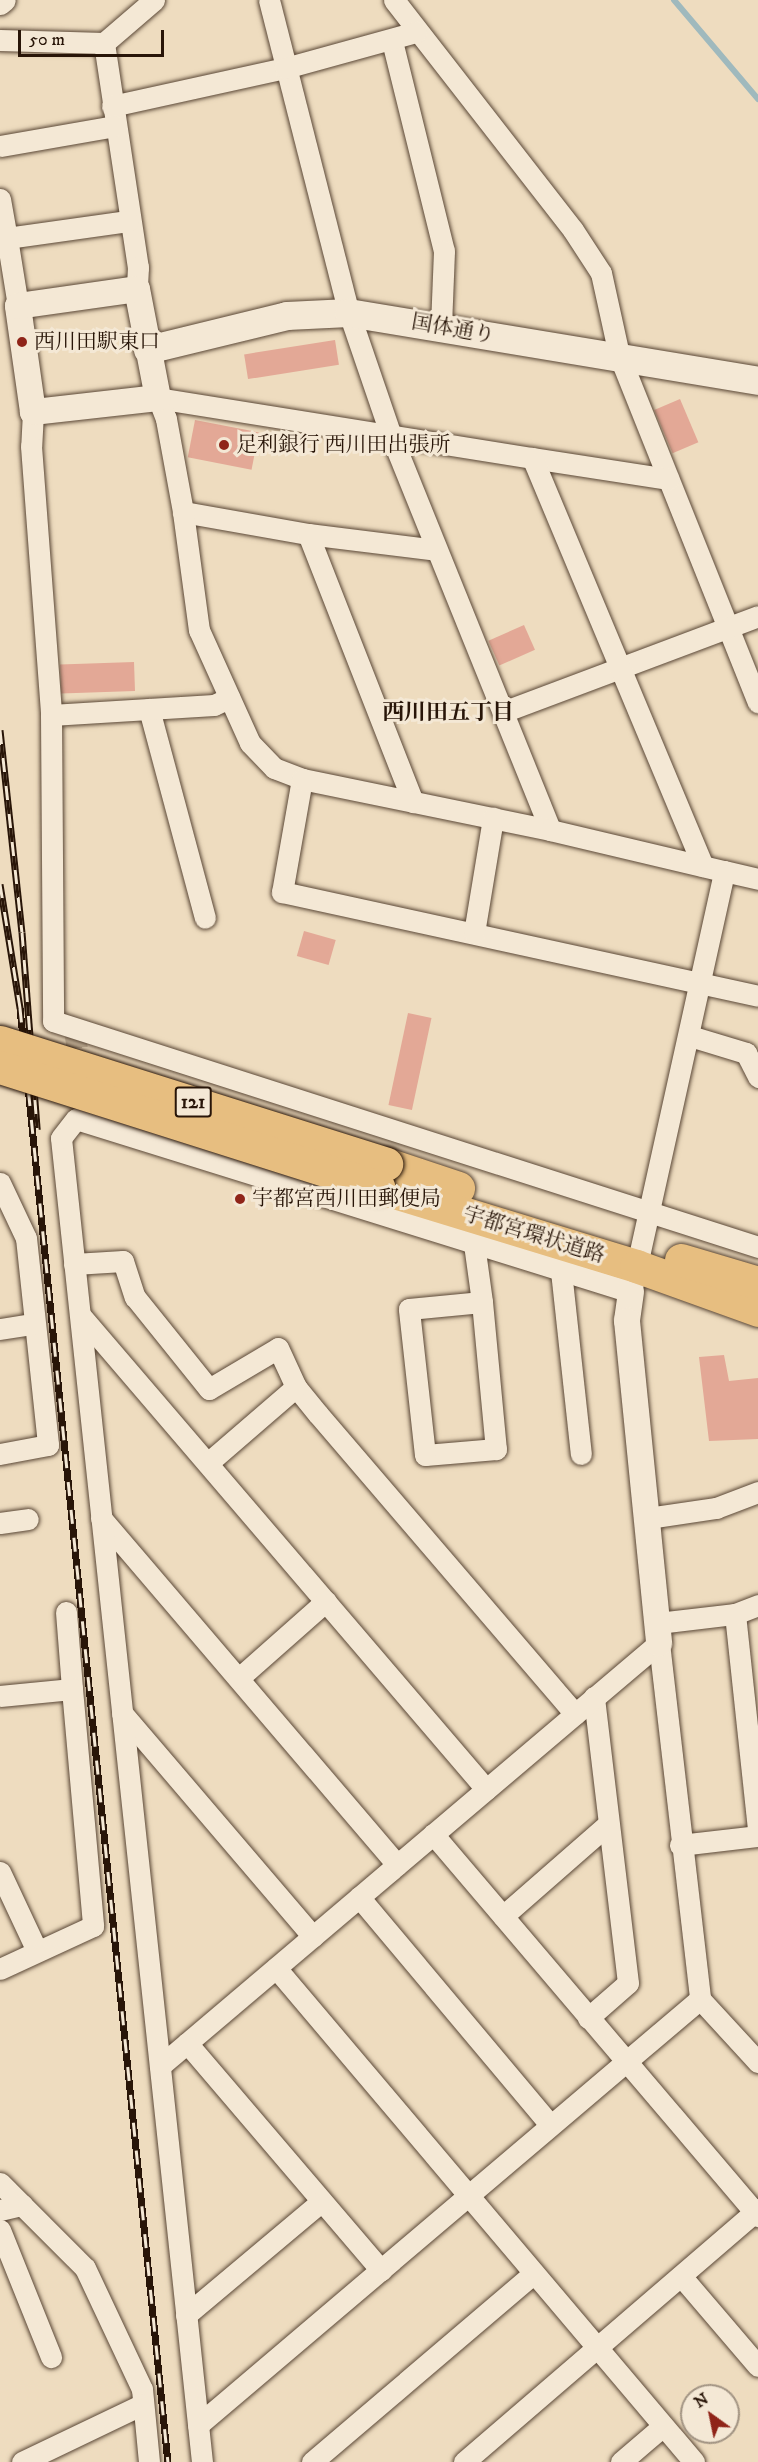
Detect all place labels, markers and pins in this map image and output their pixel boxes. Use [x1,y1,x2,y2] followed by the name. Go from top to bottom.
[34,329,160,355] place label: 西川田駅東口
[15,335,29,349] marker: 西川田駅東口
[236,432,451,458] place label: 足利銀行 西川田出張所
[217,438,231,452] marker: 足利銀行 西川田出張所
[252,1186,441,1212] place label: 宇都宮西川田郵便局
[233,1192,247,1206] marker: 宇都宮西川田郵便局

